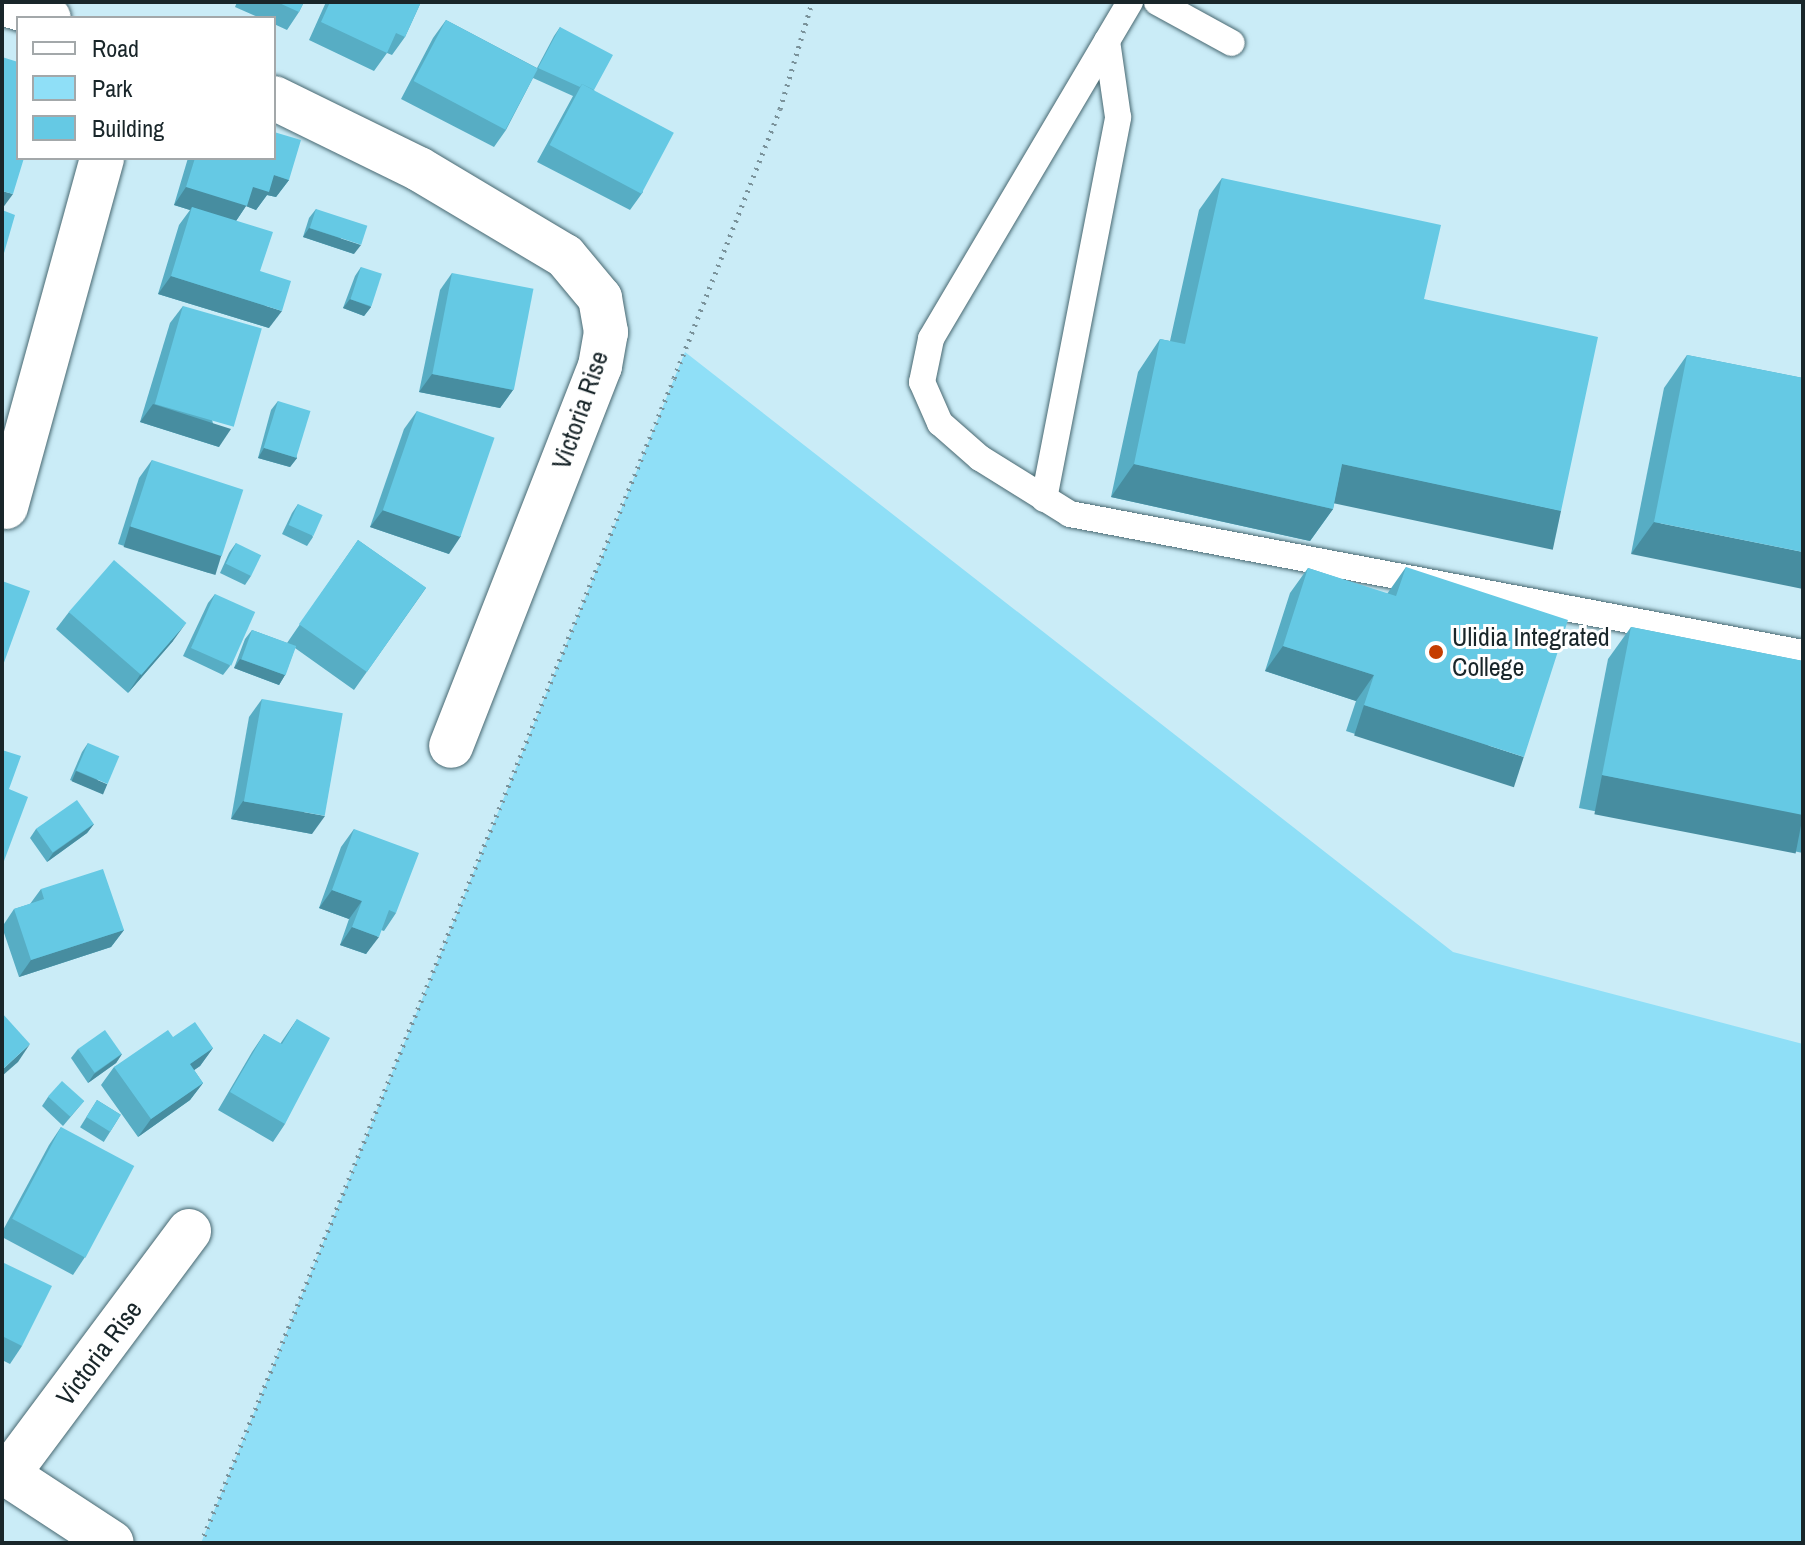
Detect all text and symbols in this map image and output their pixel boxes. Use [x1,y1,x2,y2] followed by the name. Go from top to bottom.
[16,16,276,160] legend
[92,32,139,64] text: Road
[92,72,132,104] text: Park
[92,112,164,144] text: Building
[545,347,615,473] street label: Victoria Rise
[1452,621,1610,682] place label: Ulidia Integrated College
[1427,643,1445,661] marker: Ulidia Integrated College
[50,1295,148,1411] street label: Victoria Rise

